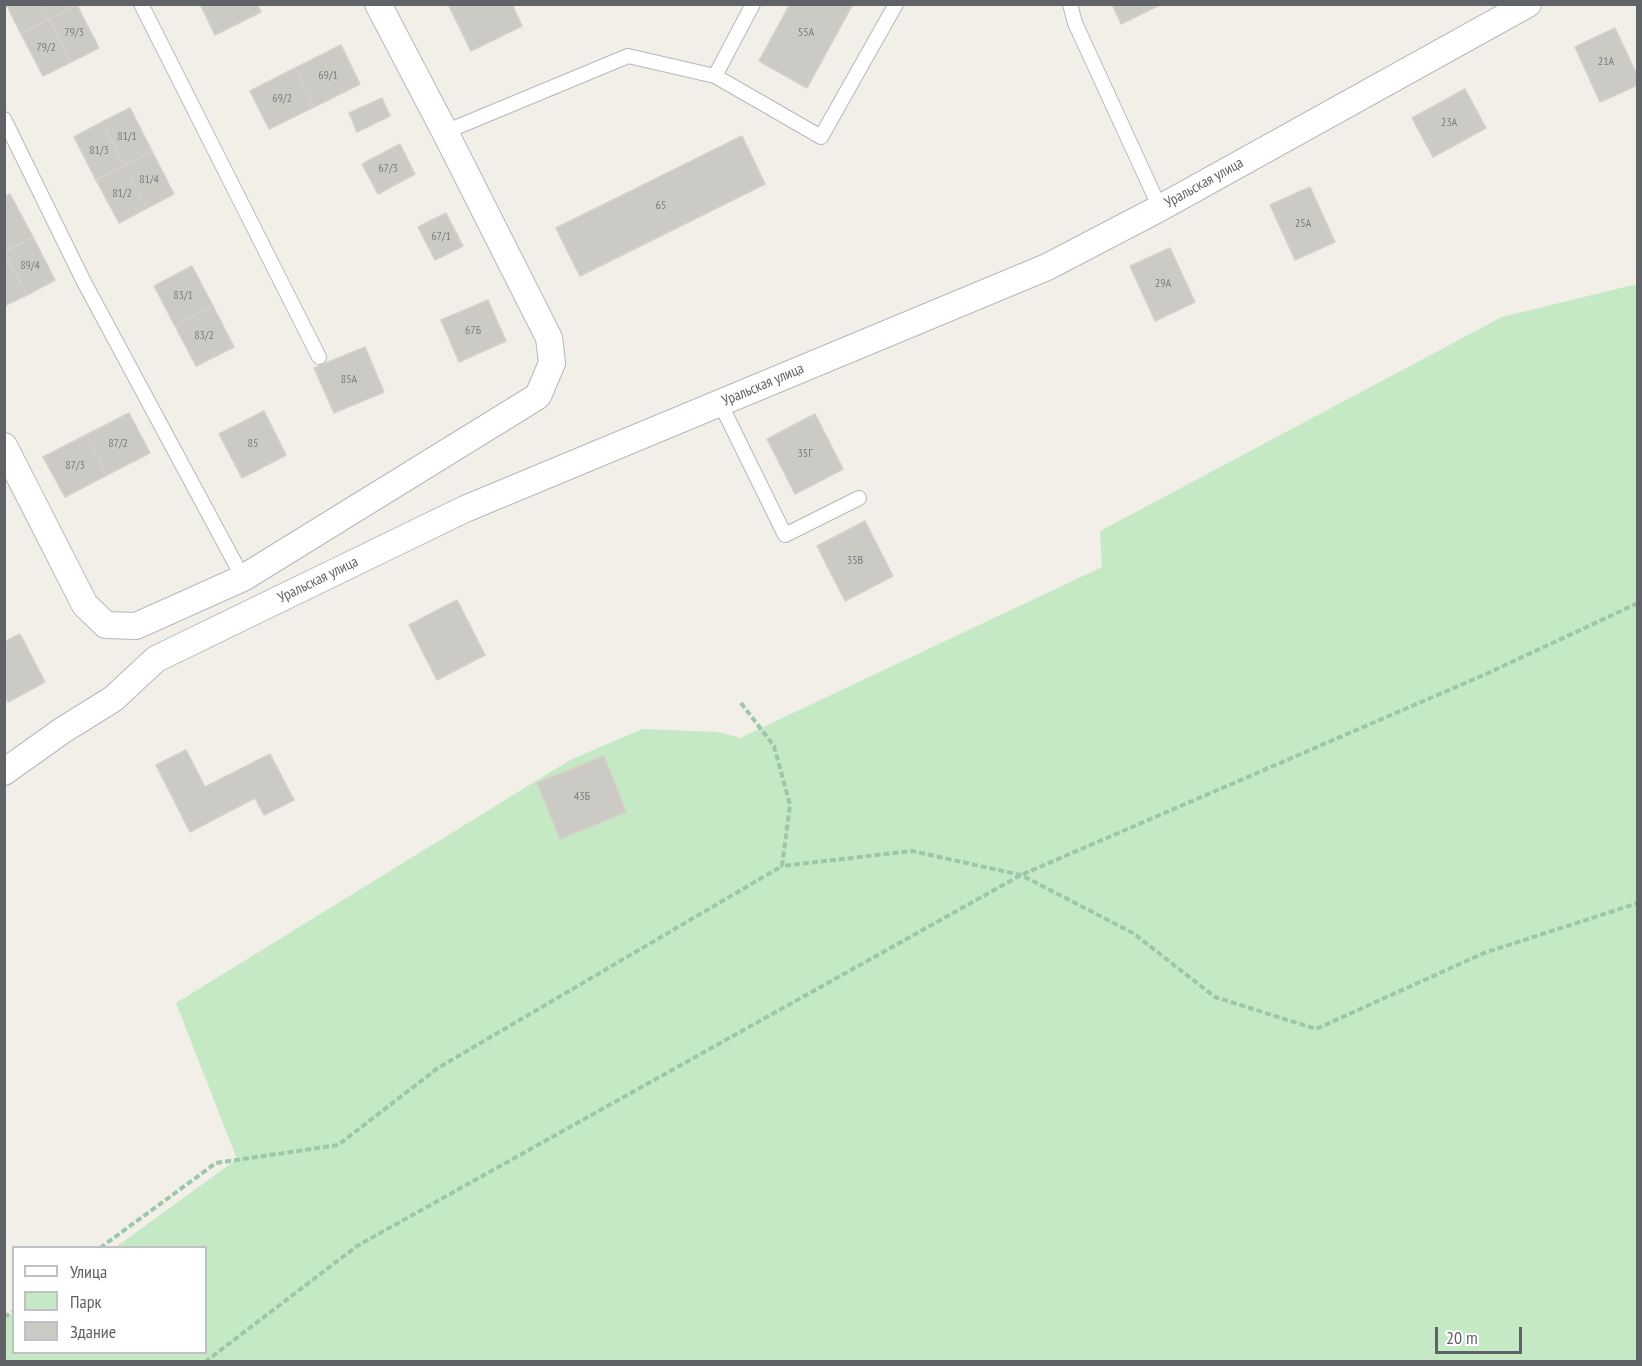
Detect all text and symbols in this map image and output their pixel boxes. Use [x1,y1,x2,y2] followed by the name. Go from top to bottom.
[64,26,84,40] house number: 79/3
[798,26,814,40] house number: 55А
[36,41,56,55] house number: 79/2
[1598,55,1614,69] house number: 21А
[318,69,338,83] house number: 69/1
[272,92,292,106] house number: 69/2
[1441,116,1457,130] house number: 23А
[117,130,137,144] house number: 81/1
[89,144,109,158] house number: 81/3
[1162,154,1246,212] street label: Уральская улица
[378,162,398,176] house number: 67/3
[139,173,159,187] house number: 81/4
[112,187,132,201] house number: 81/2
[656,199,666,213] house number: 65
[1295,217,1311,231] house number: 25А
[431,230,451,244] house number: 67/1
[20,259,40,273] house number: 89/4
[1155,277,1171,291] house number: 29А
[173,289,193,303] house number: 83/1
[465,324,481,338] house number: 67Б
[194,329,214,343] house number: 83/2
[719,360,807,410] street label: Уральская улица
[341,373,357,387] house number: 85А
[108,437,128,451] house number: 87/2
[248,437,258,451] house number: 85
[797,447,813,461] house number: 35Г
[65,459,85,473] house number: 87/3
[275,553,361,607] street label: Уральская улица
[847,554,863,568] house number: 35В
[574,790,590,804] house number: 43Б
[12,1246,207,1354] legend
[70,1260,107,1283] text: Улица
[70,1290,101,1313] text: Парк
[1438,1315,1525,1353] scale bar
[70,1320,116,1343] text: Здание
[1446,1326,1478,1349] text: 20 m

